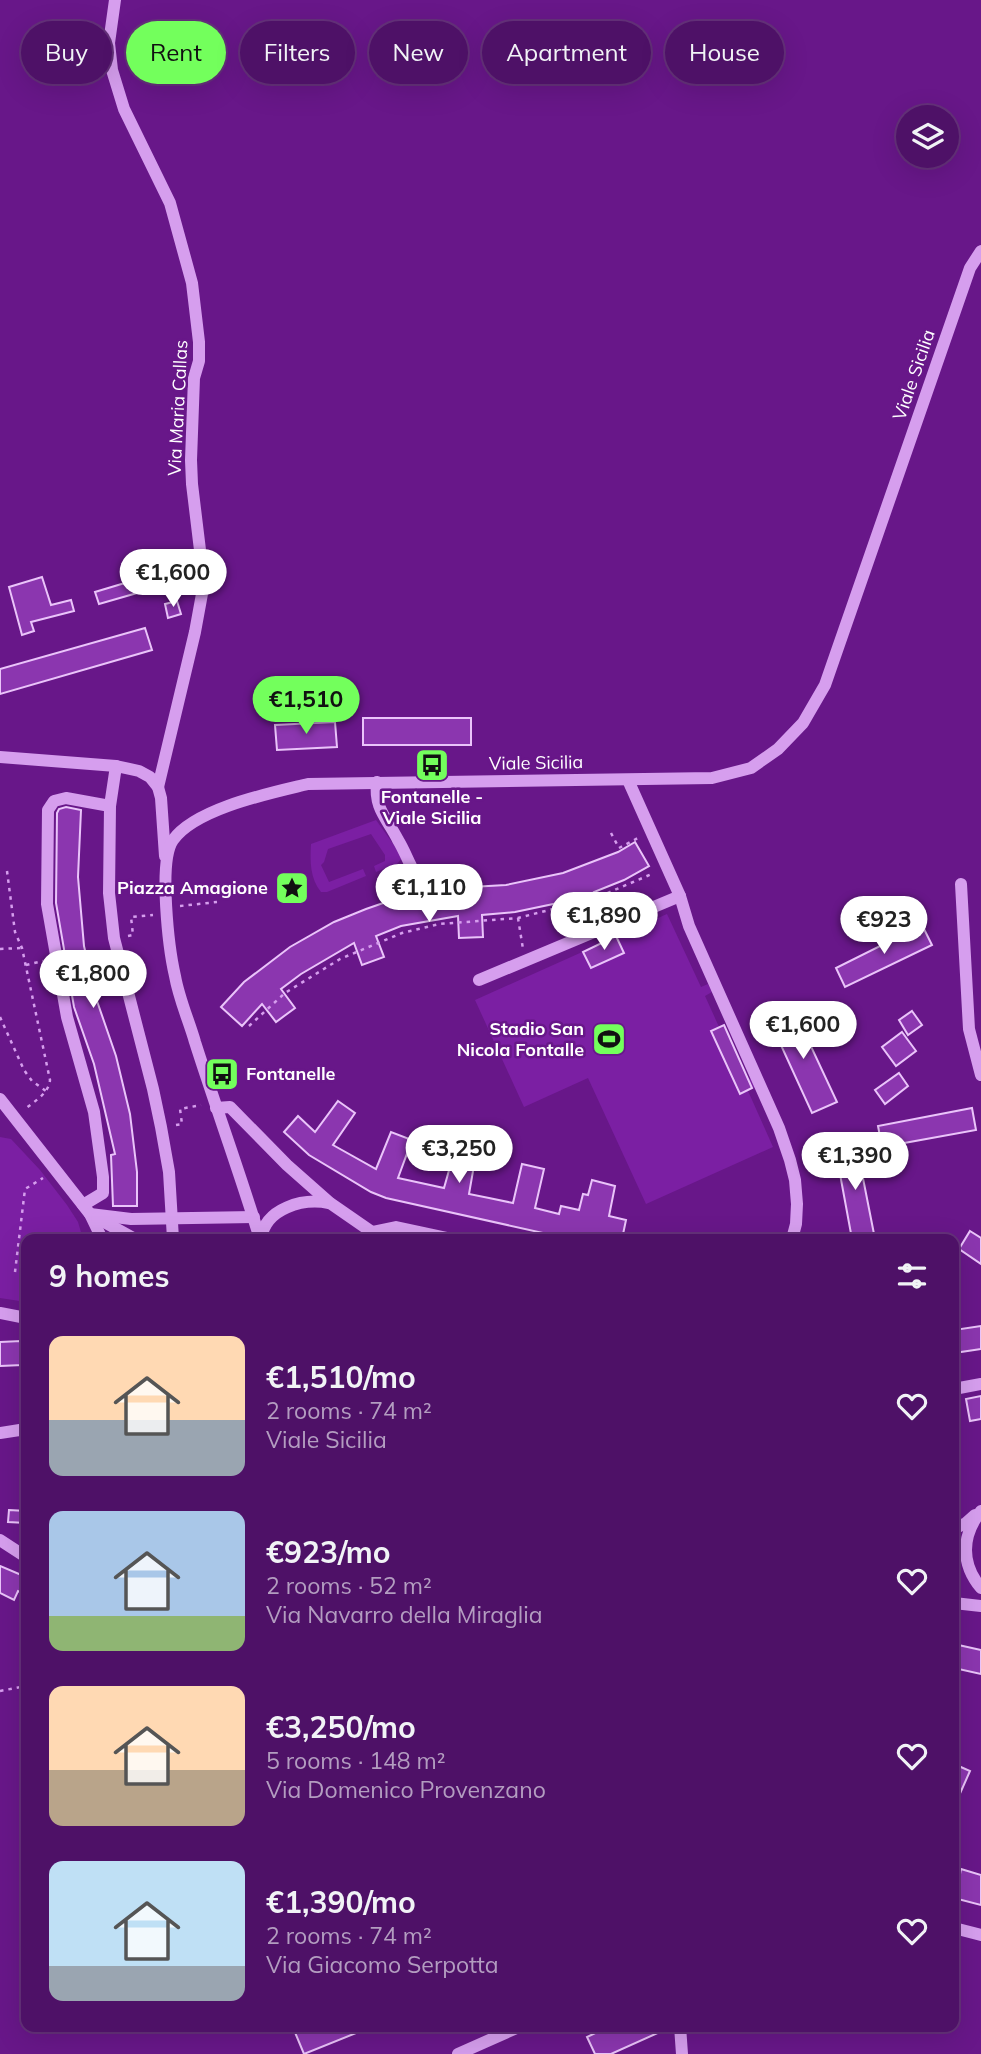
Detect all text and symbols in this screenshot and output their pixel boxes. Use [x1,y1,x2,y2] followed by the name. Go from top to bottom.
[21,21,112,84] chip: Buy
[126,21,226,84] chip: Rent
[240,21,355,84] chip: Filters
[369,21,468,84] chip: New
[482,21,651,84] chip: Apartment
[665,21,784,84] chip: House
[896,105,959,168] map controls
[896,105,959,168] button: layers
[887,326,940,423] street label: Viale Sicilia
[162,339,193,476] street label: Via Maria Callas
[116,550,230,609] pin: €1,600
[136,557,210,586] text: €1,600
[249,676,363,736] pin: €1,510
[269,684,343,713] text: €1,510
[413,746,451,784] bus stop icon: Fontanelle - Viale Sicilia
[489,750,583,775] street label: Viale Sicilia
[381,785,483,829] place label: Fontanelle - Viale Sicilia
[372,864,486,924] pin: €1,110
[273,869,311,907] place icon: Piazza Amagione
[392,872,466,901] text: €1,110
[117,876,268,899] place label: Piazza Amagione
[547,892,661,952] pin: €1,890
[843,897,925,956] pin: €923
[567,900,641,929] text: €1,890
[856,904,912,933] text: €923
[36,950,150,1010] pin: €1,800
[56,958,130,987] text: €1,800
[746,1002,860,1061] pin: €1,600
[766,1009,840,1038] text: €1,600
[457,1017,584,1061] place label: Stadio San Nicola Fontalle
[590,1020,628,1058] sports icon: Stadio San Nicola Fontalle
[203,1055,241,1093] bus stop icon: Fontanelle
[246,1062,336,1085] place label: Fontanelle
[402,1126,516,1185] pin: €3,250
[798,1132,912,1192] pin: €1,390
[422,1133,496,1162] text: €3,250
[818,1140,892,1169] text: €1,390
[49,1257,170,1295] text: 9 homes
[893,1257,931,1295] icon: filters
[266,1358,416,1396] text: €1,510/mo
[105,1364,189,1448] icon: home
[893,1387,931,1425] icon: heart
[266,1396,432,1425] text: 2 rooms · 74 m²
[266,1425,387,1454] text: Viale Sicilia
[266,1533,390,1571] text: €923/mo
[105,1539,189,1623] icon: home
[893,1562,931,1600] icon: heart
[266,1571,432,1600] text: 2 rooms · 52 m²
[266,1600,543,1629] text: Via Navarro della Miraglia
[266,1708,416,1746] text: €3,250/mo
[105,1714,189,1798] icon: home
[893,1737,931,1775] icon: heart
[266,1746,446,1775] text: 5 rooms · 148 m²
[266,1775,546,1804] text: Via Domenico Provenzano
[266,1883,416,1921] text: €1,390/mo
[105,1889,189,1973] icon: home
[893,1912,931,1950] icon: heart
[266,1921,432,1950] text: 2 rooms · 74 m²
[266,1950,499,1979] text: Via Giacomo Serpotta

